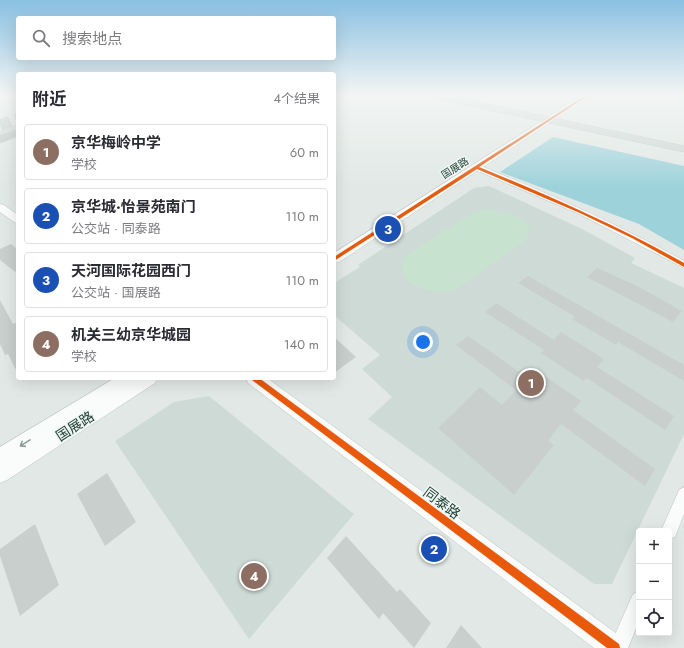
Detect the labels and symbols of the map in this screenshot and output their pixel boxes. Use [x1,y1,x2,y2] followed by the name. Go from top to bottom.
[438,154,472,182] street label: 国展路
[375,214,401,244] pin: 3
[413,332,433,352] your location
[518,368,544,398] pin: 1
[52,406,98,446] street label: 国展路
[20,439,31,447] one-way arrow
[419,482,465,524] street label: 同泰路
[421,534,447,564] pin: 2
[241,561,267,591] pin: 4

